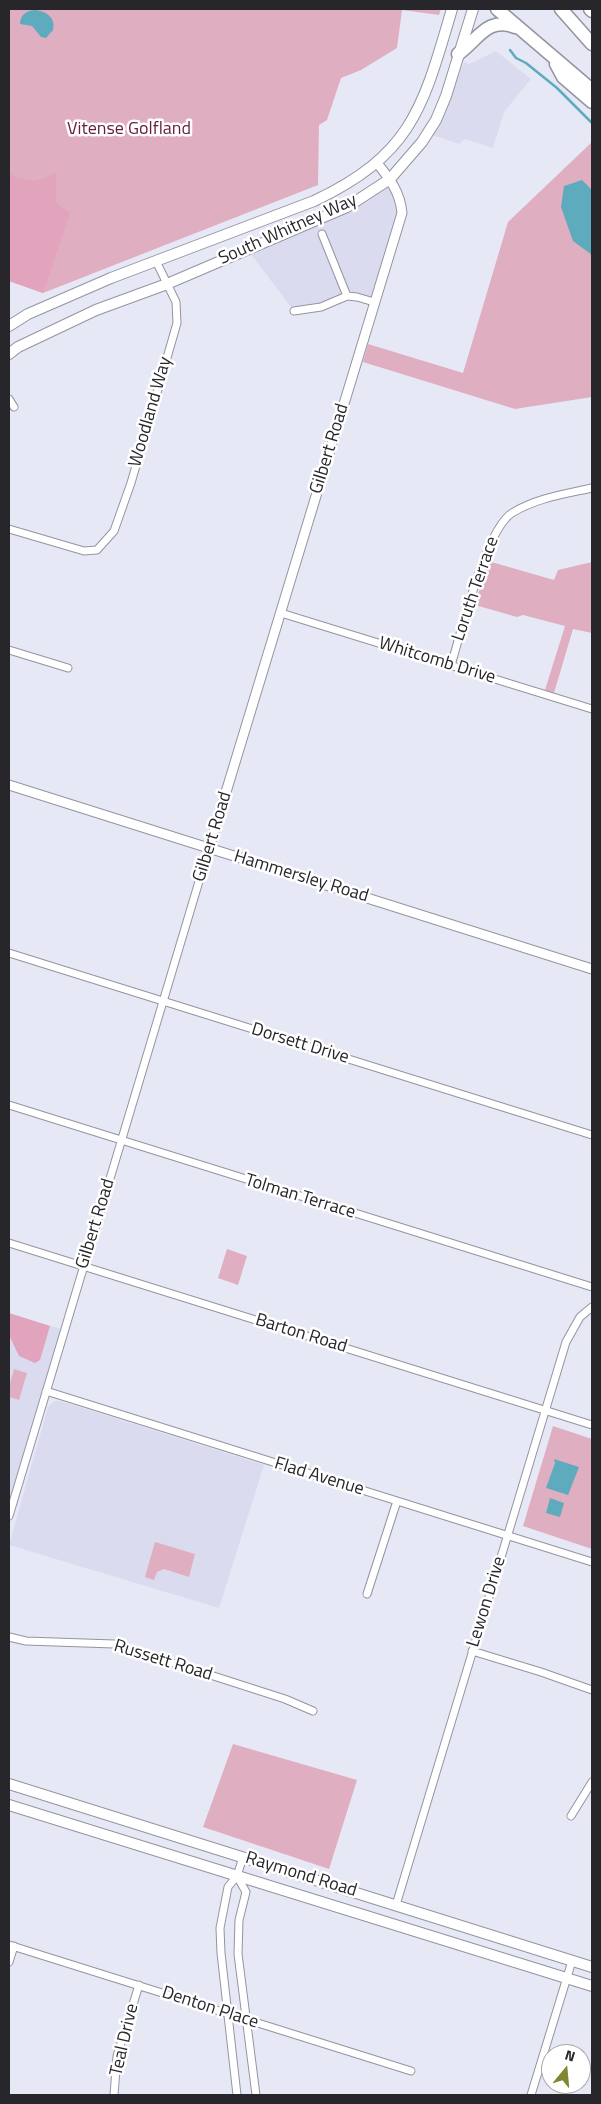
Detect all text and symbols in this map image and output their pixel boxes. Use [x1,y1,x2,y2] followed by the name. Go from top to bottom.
[67,119,191,141] park label: Vitense Golfland
[215,190,361,270] street label: South Whitney Way
[125,354,177,470] street label: Woodland Way
[306,401,354,497] street label: Gilbert Road
[448,534,504,644] street label: Loruth Terrace
[376,633,498,689] street label: Whitcomb Drive
[189,789,237,885] street label: Gilbert Road
[231,846,371,908] street label: Hammersley Road
[249,1019,351,1069] street label: Dorsett Drive
[242,1170,358,1224] street label: Tolman Terrace
[72,1176,120,1272] street label: Gilbert Road
[253,1310,349,1358] street label: Barton Road
[272,1453,366,1501] street label: Flad Avenue
[463,1554,511,1650] street label: Lewon Drive
[111,1636,215,1686] street label: Russett Road
[243,1848,359,1902] street label: Raymond Road
[159,1982,261,2034] street label: Denton Place
[106,2002,144,2078] street label: Teal Drive
[541,2044,591,2094] north arrow
[563,2044,578,2067] text: N

